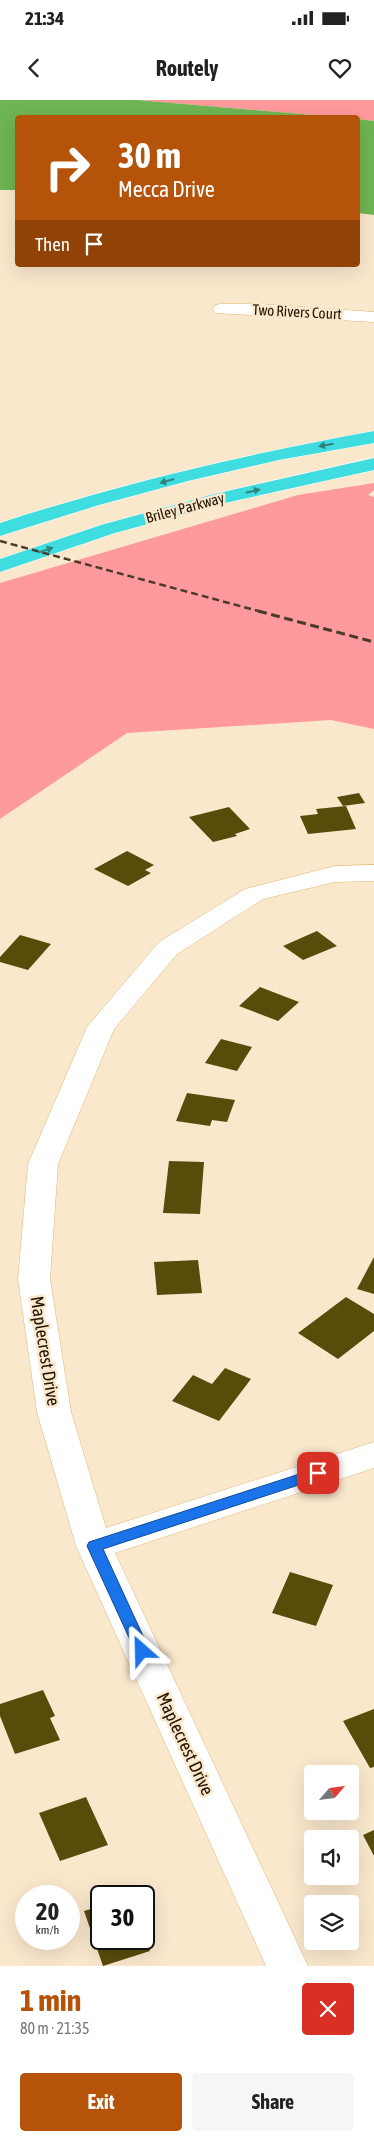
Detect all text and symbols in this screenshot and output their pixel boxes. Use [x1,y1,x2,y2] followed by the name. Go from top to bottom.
[25,7,64,29] text: 21:34
[20,54,48,82] icon: back
[326,54,354,82] icon: heart
[156,55,218,81] text: Routely
[35,135,100,200] icon: right
[118,135,181,175] text: 30 m
[118,176,215,202] text: Mecca Drive
[80,230,108,258] icon: arrive
[35,233,70,255] text: Then
[252,301,342,322] street label: Two Rivers Court
[318,442,334,450] one-way arrow
[160,477,175,485] one-way arrow
[245,487,260,495] one-way arrow
[144,489,226,526] street label: Briley Parkway
[39,546,54,554] one-way arrow
[26,1295,65,1407] street label: Maplecrest Drive
[297,1452,339,1494] pin
[304,1459,332,1487] icon: arrive
[115,1624,167,1676] position arrow
[153,1689,218,1798] street label: Maplecrest Drive
[304,1765,359,1820] north arrow
[304,1765,359,1950] map controls
[304,1830,359,1885] button: sound
[90,1885,155,1950] speed limit sign: 30
[304,1895,359,1950] button: layers
[36,1897,59,1925] text: 20
[36,1923,59,1937] text: km/h
[20,1983,81,2017] text: 1 min
[302,1983,354,2035] button: close
[20,2019,90,2037] text: 80 m · 21:35
[20,2073,182,2131] button: Exit
[192,2073,354,2131] button: Share

